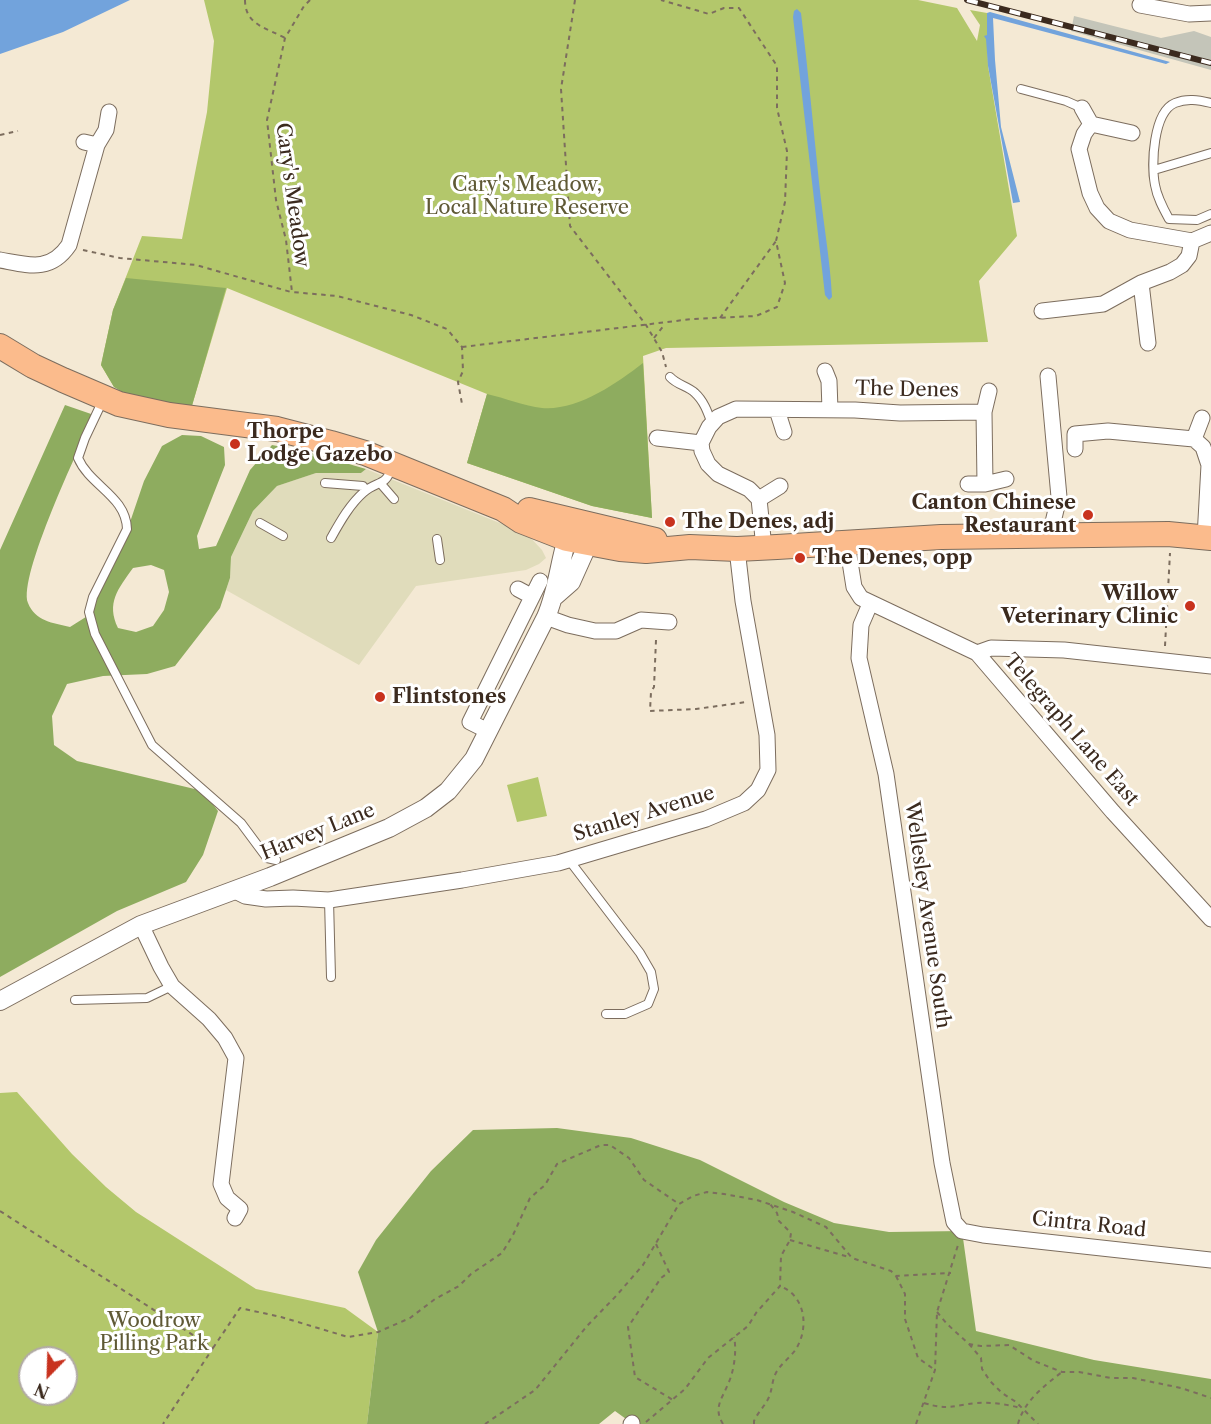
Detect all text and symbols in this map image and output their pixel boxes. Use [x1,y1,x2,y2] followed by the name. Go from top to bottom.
[270,121,314,269] street label: Cary's Meadow
[425,173,629,220] park label: Cary's Meadow, Local Nature Reserve
[855,377,959,403] street label: The Denes
[247,420,393,467] place label: Thorpe Lodge Gazebo
[228,437,242,451] marker: Thorpe Lodge Gazebo
[911,491,1076,538] place label: Canton Chinese Restaurant
[1081,508,1095,522] marker: Canton Chinese Restaurant
[682,510,834,534] place label: The Denes, adj
[663,515,677,529] marker: The Denes, adj
[812,546,972,570] place label: The Denes, opp
[793,551,807,565] marker: The Denes, opp
[1001,582,1178,629] place label: Willow Veterinary Clinic
[1183,599,1197,613] marker: Willow Veterinary Clinic
[998,649,1144,811] street label: Telegraph Lane East
[392,685,506,709] place label: Flintstones
[373,690,387,704] marker: Flintstones
[570,781,718,847] street label: Stanley Avenue
[257,798,379,866] street label: Harvey Lane
[899,800,955,1030] street label: Wellesley Avenue South
[1031,1207,1147,1243] street label: Cintra Road
[99,1309,209,1356] park label: Woodrow Pilling Park
[18,1346,78,1406] north arrow
[31,1379,52,1403] text: N

